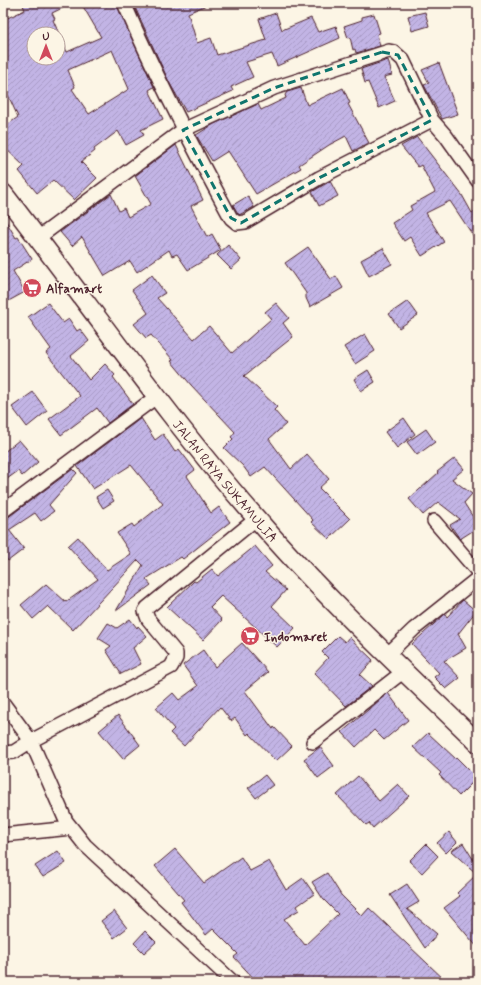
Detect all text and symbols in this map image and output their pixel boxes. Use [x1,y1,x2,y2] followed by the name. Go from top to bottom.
[26,26,66,66] north arrow
[42,30,50,44] text: U
[21,277,43,299] supermarket icon: Alfamart
[46,281,102,298] place label: Alfamart
[168,417,281,547] street label: JALAN RAYA SUKAMULIA
[239,625,261,647] supermarket icon: Indomaret
[264,629,327,646] place label: Indomaret

